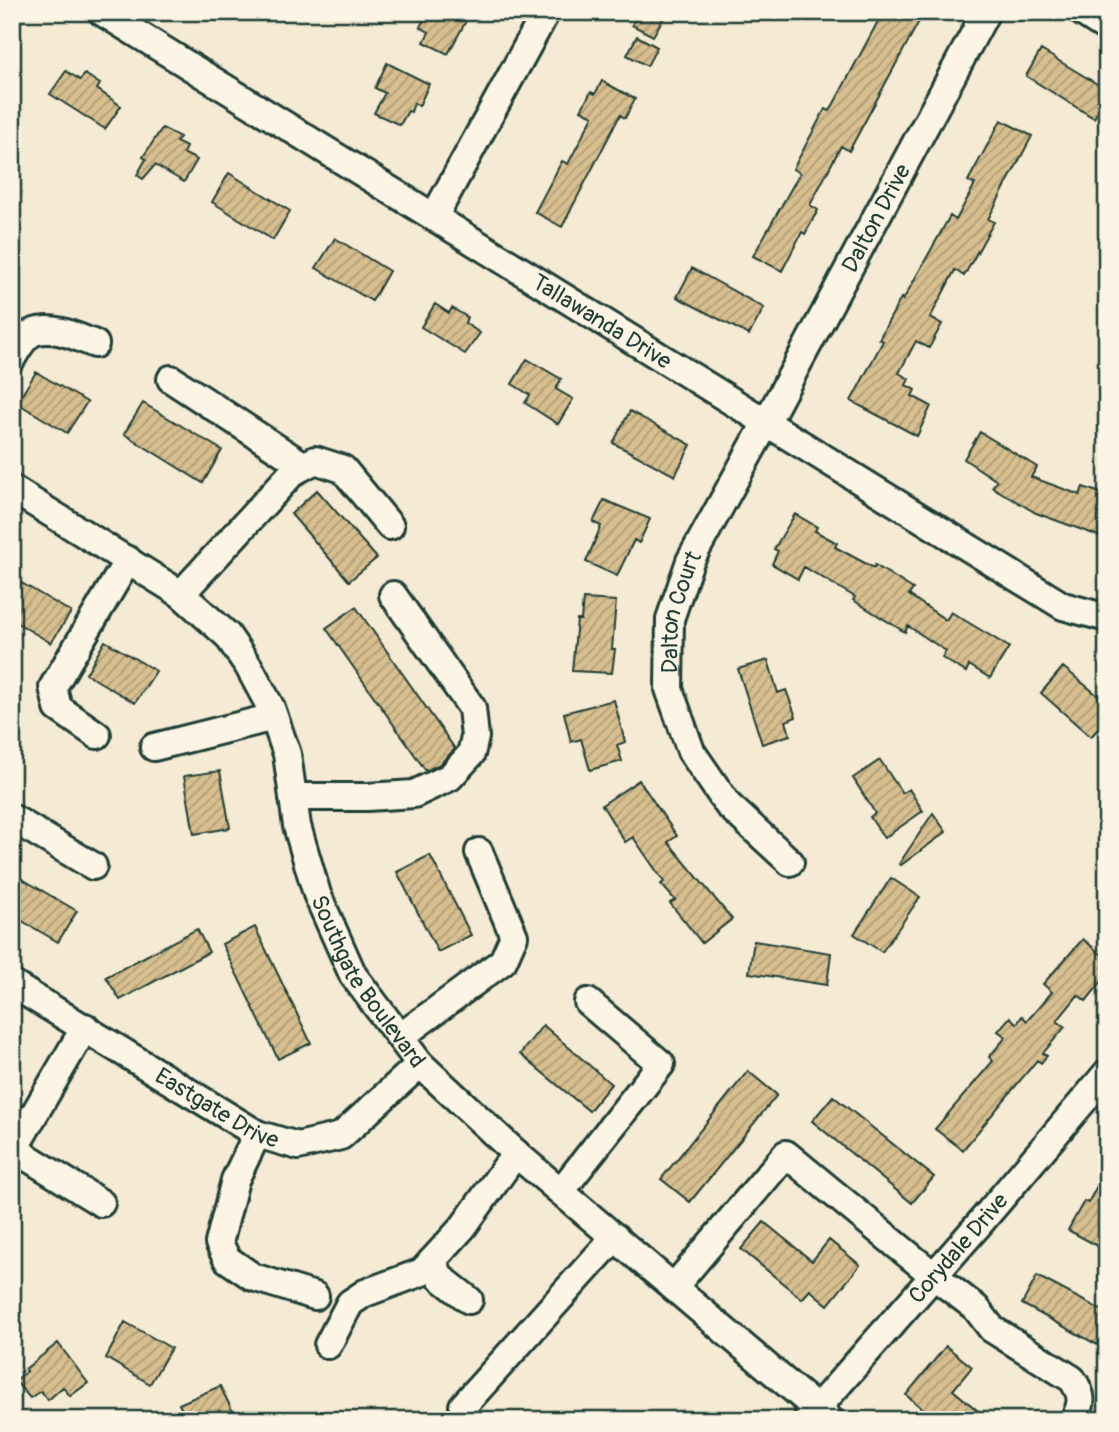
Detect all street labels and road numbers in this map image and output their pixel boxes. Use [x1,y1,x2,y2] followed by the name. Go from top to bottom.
[835,158,917,277] street label: Dalton Drive
[527,267,678,375] street label: Tallawanda Drive
[655,545,708,674] street label: Dalton Court
[305,890,432,1074] street label: Southgate Boulevard
[150,1061,283,1154] street label: Eastgate Drive
[902,1186,1014,1309] street label: Corydale Drive

